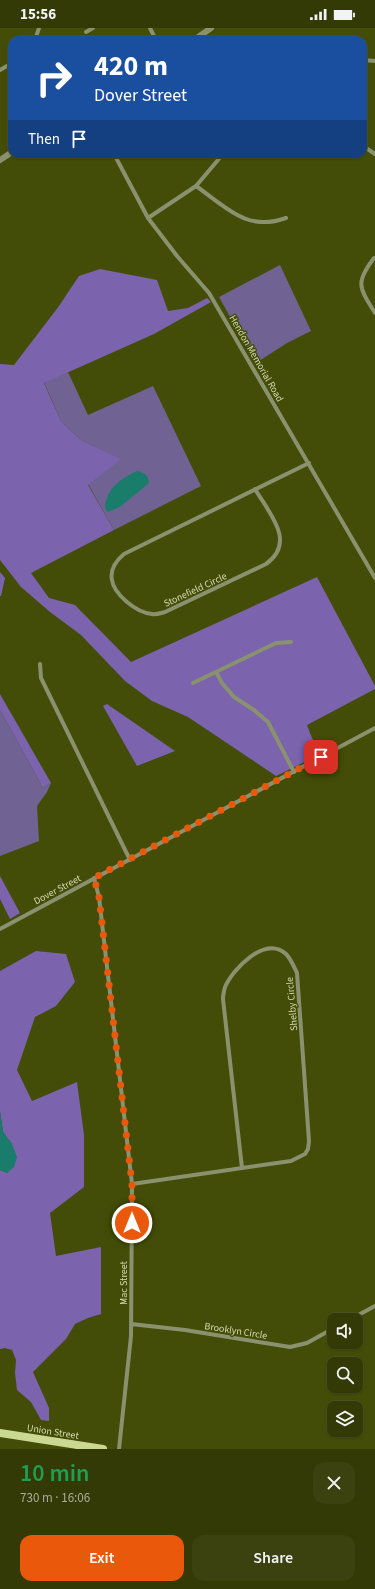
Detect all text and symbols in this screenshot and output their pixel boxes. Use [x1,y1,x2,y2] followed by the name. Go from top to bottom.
[20,4,56,25] text: 15:56
[94,46,168,86] text: 420 m
[28,52,80,104] icon: right
[94,83,187,108] text: Dover Street
[68,128,90,150] icon: arrive
[28,129,60,150] text: Then
[225,312,287,405] street label: Hendon Memorial Road
[162,569,229,611] street label: Stonefield Circle
[304,740,338,774] pin
[310,746,332,768] icon: arrive
[31,871,84,908] street label: Dover Street
[283,976,301,1031] street label: Shelby Circle
[111,1202,153,1244] position arrow
[117,1260,131,1305] street label: Mac Street
[327,1313,363,1437] map controls
[327,1313,363,1349] button: sound
[203,1319,268,1343] street label: Brooklyn Circle
[327,1357,363,1393] button: search
[327,1401,363,1437] button: layers
[26,1421,80,1443] street label: Union Street
[20,1456,89,1491] text: 10 min
[313,1462,355,1504] button: close
[20,1489,90,1507] text: 730 m · 16:06
[20,1535,184,1581] button: Exit
[192,1535,355,1581] button: Share

